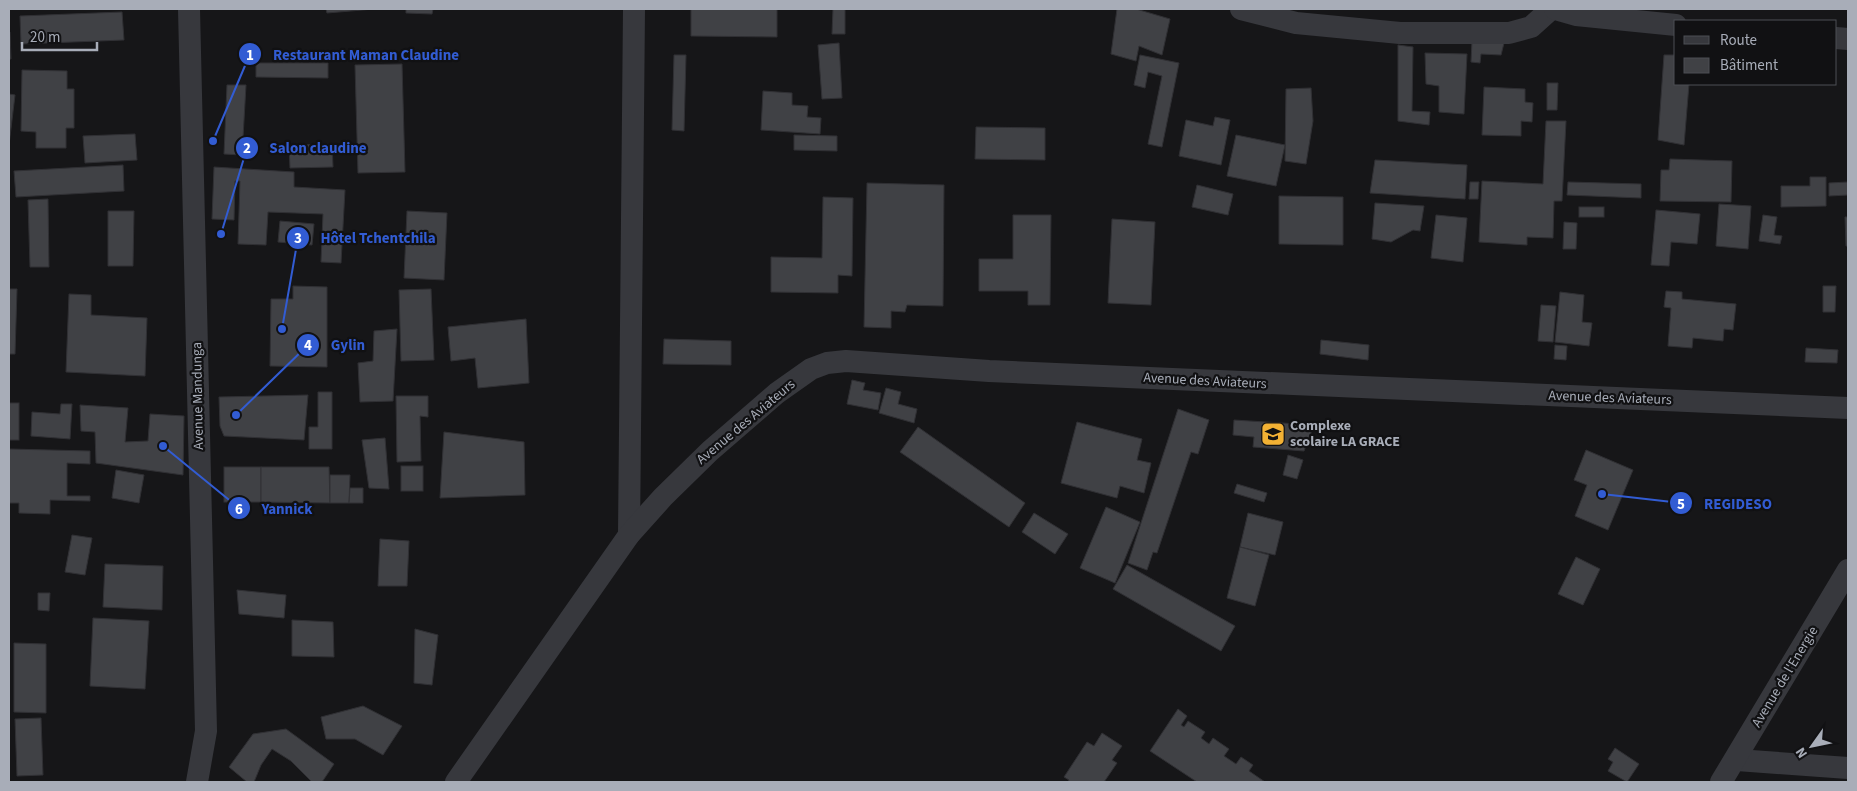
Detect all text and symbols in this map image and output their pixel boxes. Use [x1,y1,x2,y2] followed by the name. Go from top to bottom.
[22,20,98,52] scale bar
[1674,20,1837,85] legend
[30,27,60,48] text: 20 m
[1720,30,1757,51] text: Route
[238,39,469,69] callout: Restaurant Maman Claudine
[246,45,254,66] text: 1
[273,45,459,66] text: Restaurant Maman Claudine
[1720,55,1778,76] text: Bâtiment
[235,133,377,163] callout: Salon claudine
[243,138,251,159] text: 2
[269,138,367,159] text: Salon claudine
[285,223,445,253] callout: Hôtel Tchentchila
[294,228,302,249] text: 3
[320,228,436,249] text: Hôtel Tchentchila
[296,330,375,360] callout: Gylin
[304,335,312,356] text: 4
[331,335,365,356] text: Gylin
[187,342,209,450] street label: Avenue Mandunga
[1143,368,1267,394] street label: Avenue des Aviateurs
[692,375,800,469] street label: Avenue des Aviateurs
[1548,386,1672,410] street label: Avenue des Aviateurs
[1290,416,1400,452] place label: Complexe scolaire LA GRACE
[1260,421,1286,447] school or university icon: Complexe scolaire LA GRACE
[1669,488,1782,518] callout: REGIDESO
[226,493,322,523] callout: Yannick
[1677,494,1685,515] text: 5
[1704,494,1772,515] text: REGIDESO
[235,499,243,520] text: 6
[260,499,313,520] text: Yannick
[1747,623,1823,731] street label: Avenue de l'Energie
[1787,721,1837,771] north arrow
[1791,743,1813,762] text: N

